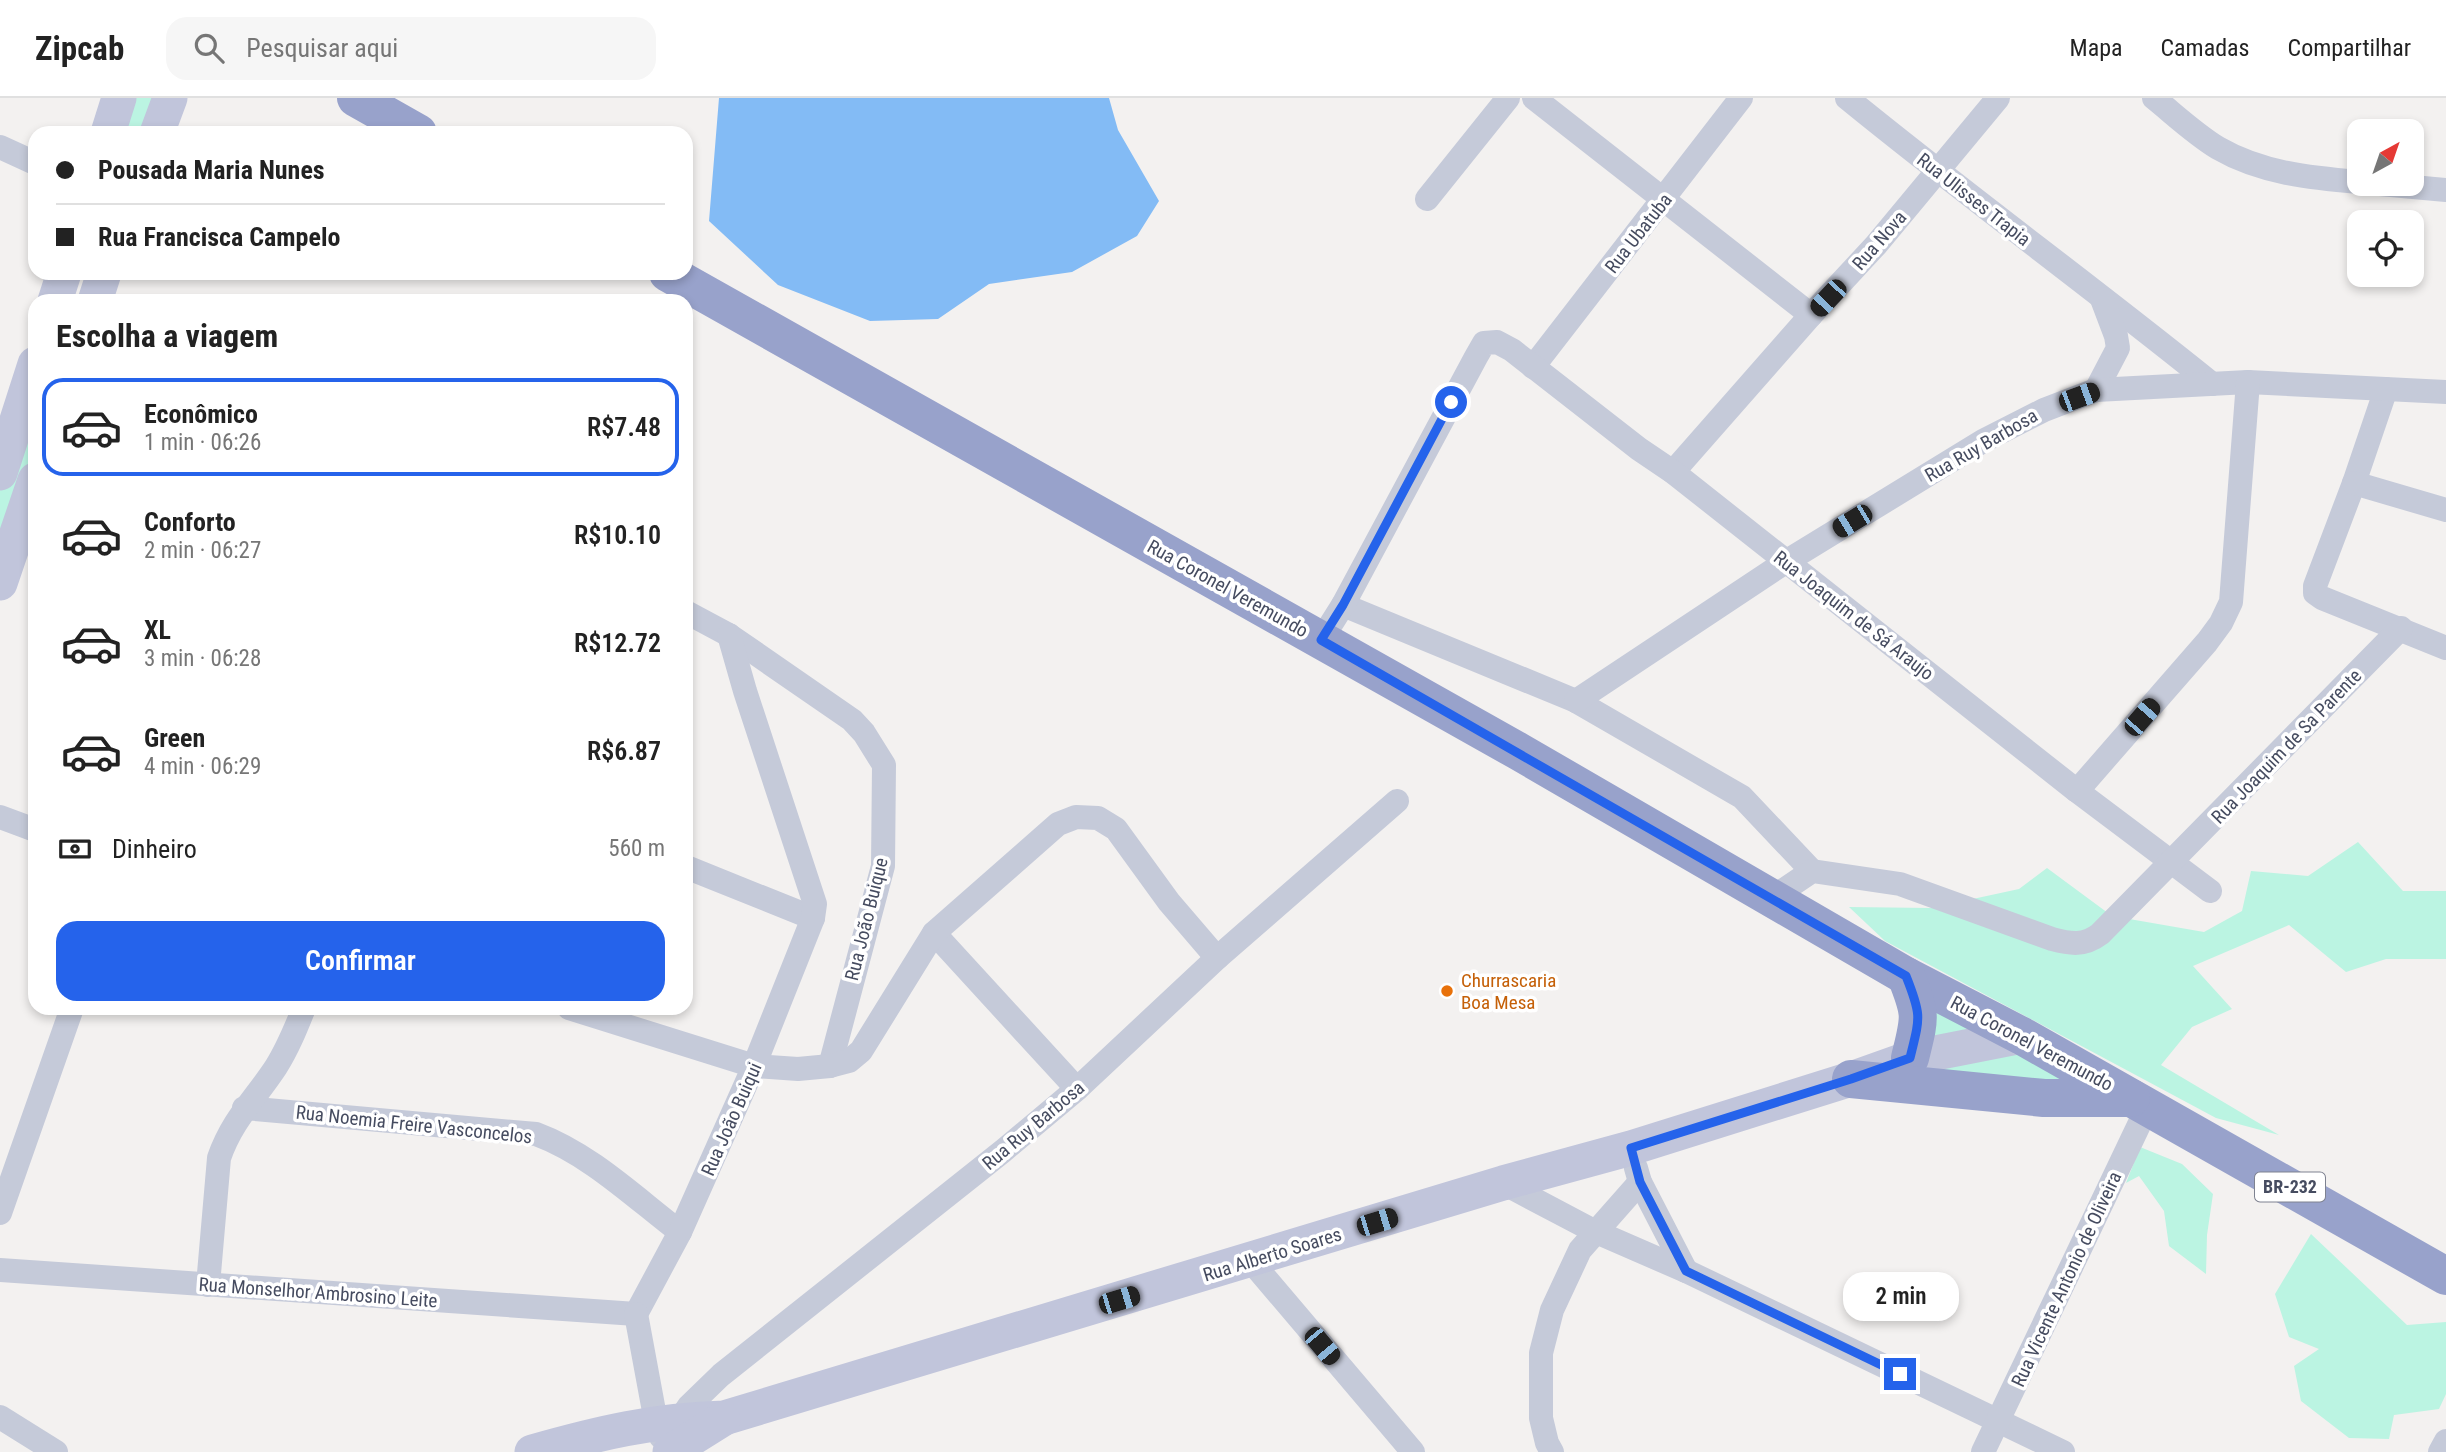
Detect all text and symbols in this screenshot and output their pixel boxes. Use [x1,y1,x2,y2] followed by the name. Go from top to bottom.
[166,17,656,80] search box
[35,29,124,68] text: Zipcab
[190,29,228,67] icon: search
[246,33,398,63] text: Pesquisar aqui
[2070,34,2123,62] text: Mapa
[2161,34,2250,62] text: Camadas
[2288,34,2411,62] text: Compartilhar
[2347,119,2424,196] north arrow
[2347,119,2424,287] map controls
[1912,148,2035,251] street label: Rua Ulisses Trapia
[98,155,325,185] text: Pousada Maria Nunes
[1600,189,1677,278] street label: Rua Ubatuba
[1847,206,1911,275] street label: Rua Nova
[2347,210,2424,287] button: locate
[98,222,340,252] text: Rua Francisca Campelo
[1806,275,1851,321] car
[56,317,278,355] text: Escolha a viagem
[2056,380,2103,414] car
[1435,386,1467,418] route start
[60,396,123,459] icon: car
[144,399,258,429] text: Econômico
[1921,404,2042,487] street label: Rua Ruy Barbosa
[587,412,661,442] text: R$7.48
[144,429,261,456] text: 1 min · 06:26
[1829,501,1876,541] car
[60,504,123,567] icon: car
[144,507,236,537] text: Conforto
[574,520,661,550] text: R$10.10
[1143,535,1312,642] street label: Rua Coronel Veremundo
[144,537,261,564] text: 2 min · 06:27
[1769,546,1938,685] street label: Rua Joaquim de Sá Araujo
[60,612,123,675] icon: car
[144,615,171,645] text: XL
[574,628,661,658] text: R$12.72
[144,645,261,672] text: 3 min · 06:28
[2207,664,2366,828] street label: Rua Joaquim de Sa Parente
[2121,694,2164,740] car
[60,720,123,783] icon: car
[144,723,205,753] text: Green
[587,736,661,766] text: R$6.87
[144,753,261,780] text: 4 min · 06:29
[56,830,94,868] icon: cash
[112,834,197,864] text: Dinheiro
[608,835,665,862] text: 560 m
[840,855,893,983] street label: Rua João Buique
[56,921,665,1001] button: Confirmar
[1461,969,1556,1014] place label: Churrascaria Boa Mesa
[1439,983,1455,999] marker: Churrascaria Boa Mesa
[1947,991,2117,1096] street label: Rua Coronel Veremundo
[696,1059,767,1179] street label: Rua João Buiqui
[978,1076,1089,1175] street label: Rua Ruy Barbosa
[295,1101,533,1148] street label: Rua Noemia Freire Vasconcelos
[2006,1168,2126,1390] street label: Rua Vicente Antonio de Oliveira
[2255,1172,2325,1202] road number: BR-232
[1354,1206,1401,1238] car
[1200,1222,1344,1286] street label: Rua Alberto Soares
[1842,1272,1958,1322] callout: 2 min
[198,1273,438,1312] street label: Rua Monselhor Ambrosino Leite
[1876,1283,1926,1310] text: 2 min
[1096,1284,1143,1316] car
[1301,1323,1344,1369] car
[1884,1358,1916,1390] route end

